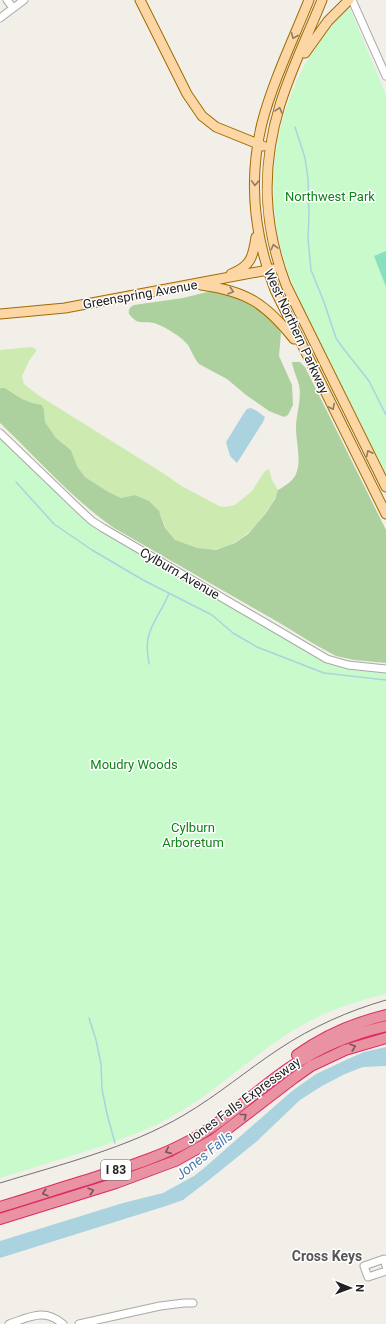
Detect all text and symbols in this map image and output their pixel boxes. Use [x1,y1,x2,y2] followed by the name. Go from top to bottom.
[291,33,299,40] one-way arrow
[274,107,283,114] one-way arrow
[250,180,259,186] one-way arrow
[285,189,375,204] park label: Northwest Park
[270,244,278,250] one-way arrow
[261,266,332,396] street label: West Northern Parkway
[82,277,199,312] street label: Greenspring Avenue
[227,286,234,294] one-way arrow
[327,402,335,410] one-way arrow
[366,449,374,457] one-way arrow
[137,545,222,602] street label: Cylburn Avenue
[90,757,178,772] park label: Moudry Woods
[162,820,224,850] park label: Cylburn Arboretum
[350,1043,357,1052] one-way arrow
[183,1054,303,1147] street label: Jones Falls Expressway
[240,1114,247,1121] one-way arrow
[172,1127,236,1183] water label: Jones Falls
[165,1146,172,1154] one-way arrow
[101,1160,131,1180] road number: I 83
[87,1187,94,1196] one-way arrow
[42,1188,49,1197] one-way arrow
[292,1248,362,1264] district label: Cross Keys
[330,1268,370,1308] north arrow
[353,1284,366,1292] text: N

